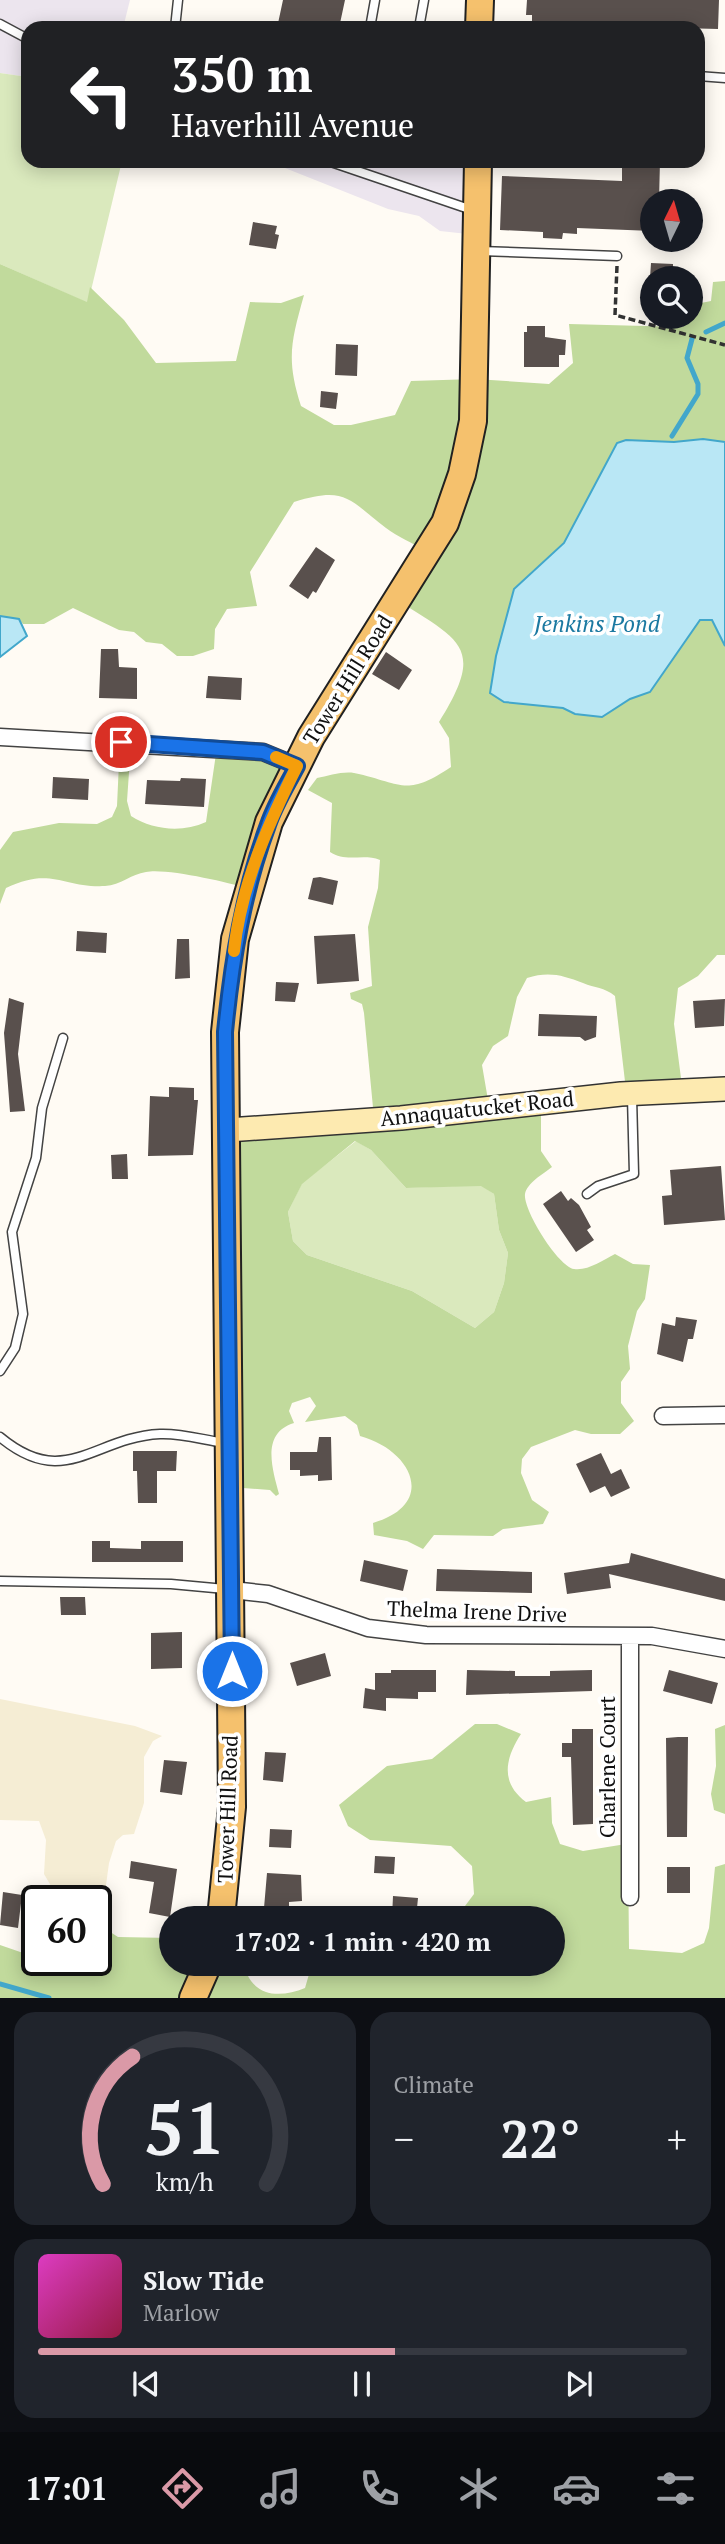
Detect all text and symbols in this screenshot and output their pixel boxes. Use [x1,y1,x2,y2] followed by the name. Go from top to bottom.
[171,41,313,106] text: 350 m
[56,49,147,140] icon: left
[171,104,414,146] text: Haverhill Avenue
[640,189,704,252] north arrow
[640,189,703,329] map controls
[640,266,703,329] button: search
[533,608,661,639] water label: Jenkins Pond
[296,609,398,750] street label: Tower Hill Road
[91,712,151,772] pin
[102,723,140,761] icon: arrive
[379,1084,575,1132] street label: Annaquatucket Road
[386,1594,568,1628] street label: Thelma Irene Drive
[195,1634,269,1708] position arrow
[593,1696,621,1838] street label: Charlene Court
[210,1734,244,1883] street label: Tower Hill Road
[21,1885,112,1976] speed limit sign: 60
[233,1924,491,1958] text: 17:02 · 1 min · 420 m
[394,2069,474,2100] text: Climate
[144,2079,226,2176] text: 51
[500,2104,580,2173] text: 22°
[394,2114,414,2164] text: −
[667,2114,687,2164] text: +
[156,2165,214,2198] text: km/h
[143,2263,264,2297] text: Slow Tide
[143,2297,220,2328] text: Marlow
[127,2365,165,2403] icon: previous
[343,2365,381,2403] icon: pause
[560,2365,598,2403] icon: next
[158,2464,207,2513] icon: directions
[256,2464,305,2513] icon: music
[355,2464,404,2513] icon: phone
[454,2464,503,2513] icon: climate
[552,2464,601,2513] icon: car
[651,2464,700,2513] icon: filters
[25,2467,108,2509] text: 17:01

